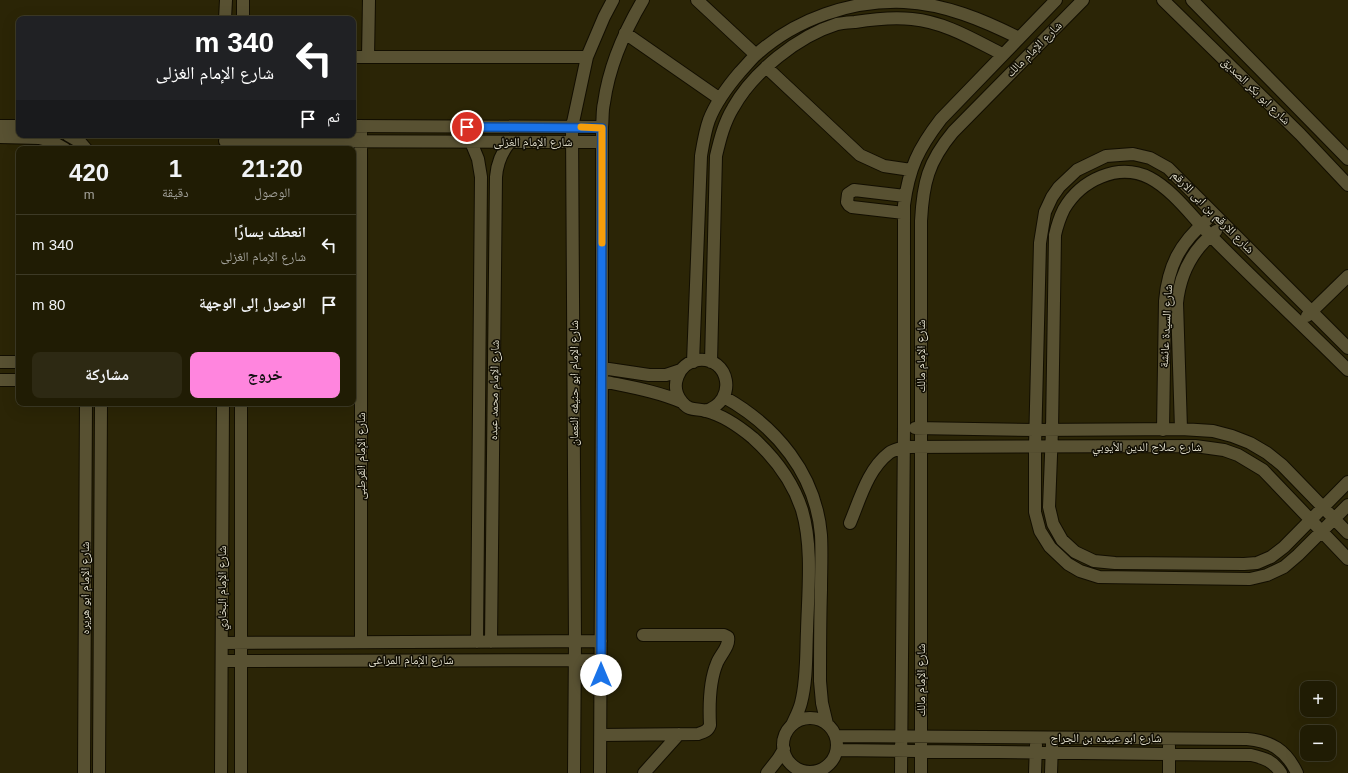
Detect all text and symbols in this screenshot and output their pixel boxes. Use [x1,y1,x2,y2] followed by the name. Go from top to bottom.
[1003,18,1065,80] street label: شارع الإمام مالك
[195,27,274,58] text: 340 m
[288,32,340,84] icon: left
[1218,55,1293,128] street label: شارع ابو بكر الصديق
[156,63,274,83] text: شارع الإمام الغزلى
[297,108,319,130] icon: arrive
[327,108,340,125] text: ثم
[450,110,484,144] pin
[456,116,478,138] icon: arrive
[494,135,573,150] street label: شارع الإمام الغزلى
[169,155,182,182] text: 1
[242,155,303,182] text: 21:20
[69,159,109,186] text: 420
[1168,168,1257,257] street label: شارع الارقم بن ابى الارقم
[162,185,189,200] text: دقيقة
[254,185,290,200] text: الوصول
[84,187,94,202] text: m
[234,223,306,240] text: انعطف يسارًا
[318,234,340,256] icon: left
[32,236,74,253] text: 340 m
[220,249,306,264] text: شارع الإمام الغزلى
[1157,284,1176,368] street label: شارع السيدة عائشة
[199,294,306,311] text: الوصول إلى الوجهة
[318,294,340,316] icon: arrive
[32,296,65,313] text: 80 m
[914,319,929,392] street label: شارع الإمام مالك
[567,320,582,446] street label: شارع الإمام ابو حنيفه النعمان
[486,340,503,440] street label: شارع الإمام محمد عبده
[32,352,182,398] button: مشاركة
[190,352,340,398] button: خروج
[354,412,369,500] street label: شارع الإمام القرطبى
[1092,440,1202,457] street label: شارع صلاح الدين الأيوبي
[78,541,93,634] street label: شارع الإمام ابو هريره
[215,545,232,630] street label: شارع الإمام البخاري
[914,643,929,716] street label: شارع الإمام مالك
[368,653,454,668] street label: شارع الإمام المراغى
[580,654,622,696] position arrow
[1300,681,1336,761] map controls
[1300,681,1336,717] button: +
[1300,725,1336,761] button: −
[1050,731,1162,746] street label: شارع ابو عبيده بن الجراح

